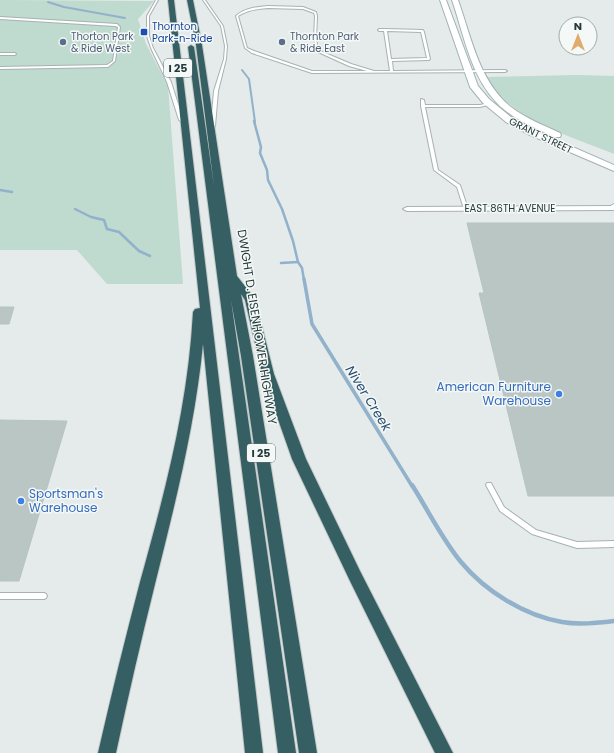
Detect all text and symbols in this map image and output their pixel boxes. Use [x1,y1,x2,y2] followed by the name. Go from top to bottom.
[558,16,598,56] north arrow
[574,18,582,34] text: N
[152,19,212,46] place label: Thornton Park-n-Ride
[139,27,149,37] marker: Thornton Park-n-Ride
[71,29,134,56] place label: Thorton Park & Ride West
[290,29,360,56] place label: Thornton Park & Ride East
[58,37,68,47] marker: Thorton Park & Ride West
[277,37,287,47] marker: Thornton Park & Ride East
[164,59,192,77] road number: I 25
[507,114,575,158] street label: GRANT STREET
[464,201,556,216] street label: EAST 86TH AVENUE
[234,228,281,426] street label: DWIGHT D. EISENHOWER HIGHWAY
[341,362,397,436] water label: Niver Creek
[437,378,551,409] place label: American Furniture Warehouse
[554,389,564,399] marker: American Furniture Warehouse
[247,444,275,462] road number: I 25
[29,485,103,516] place label: Sportsman's Warehouse
[16,496,26,506] marker: Sportsman's Warehouse

